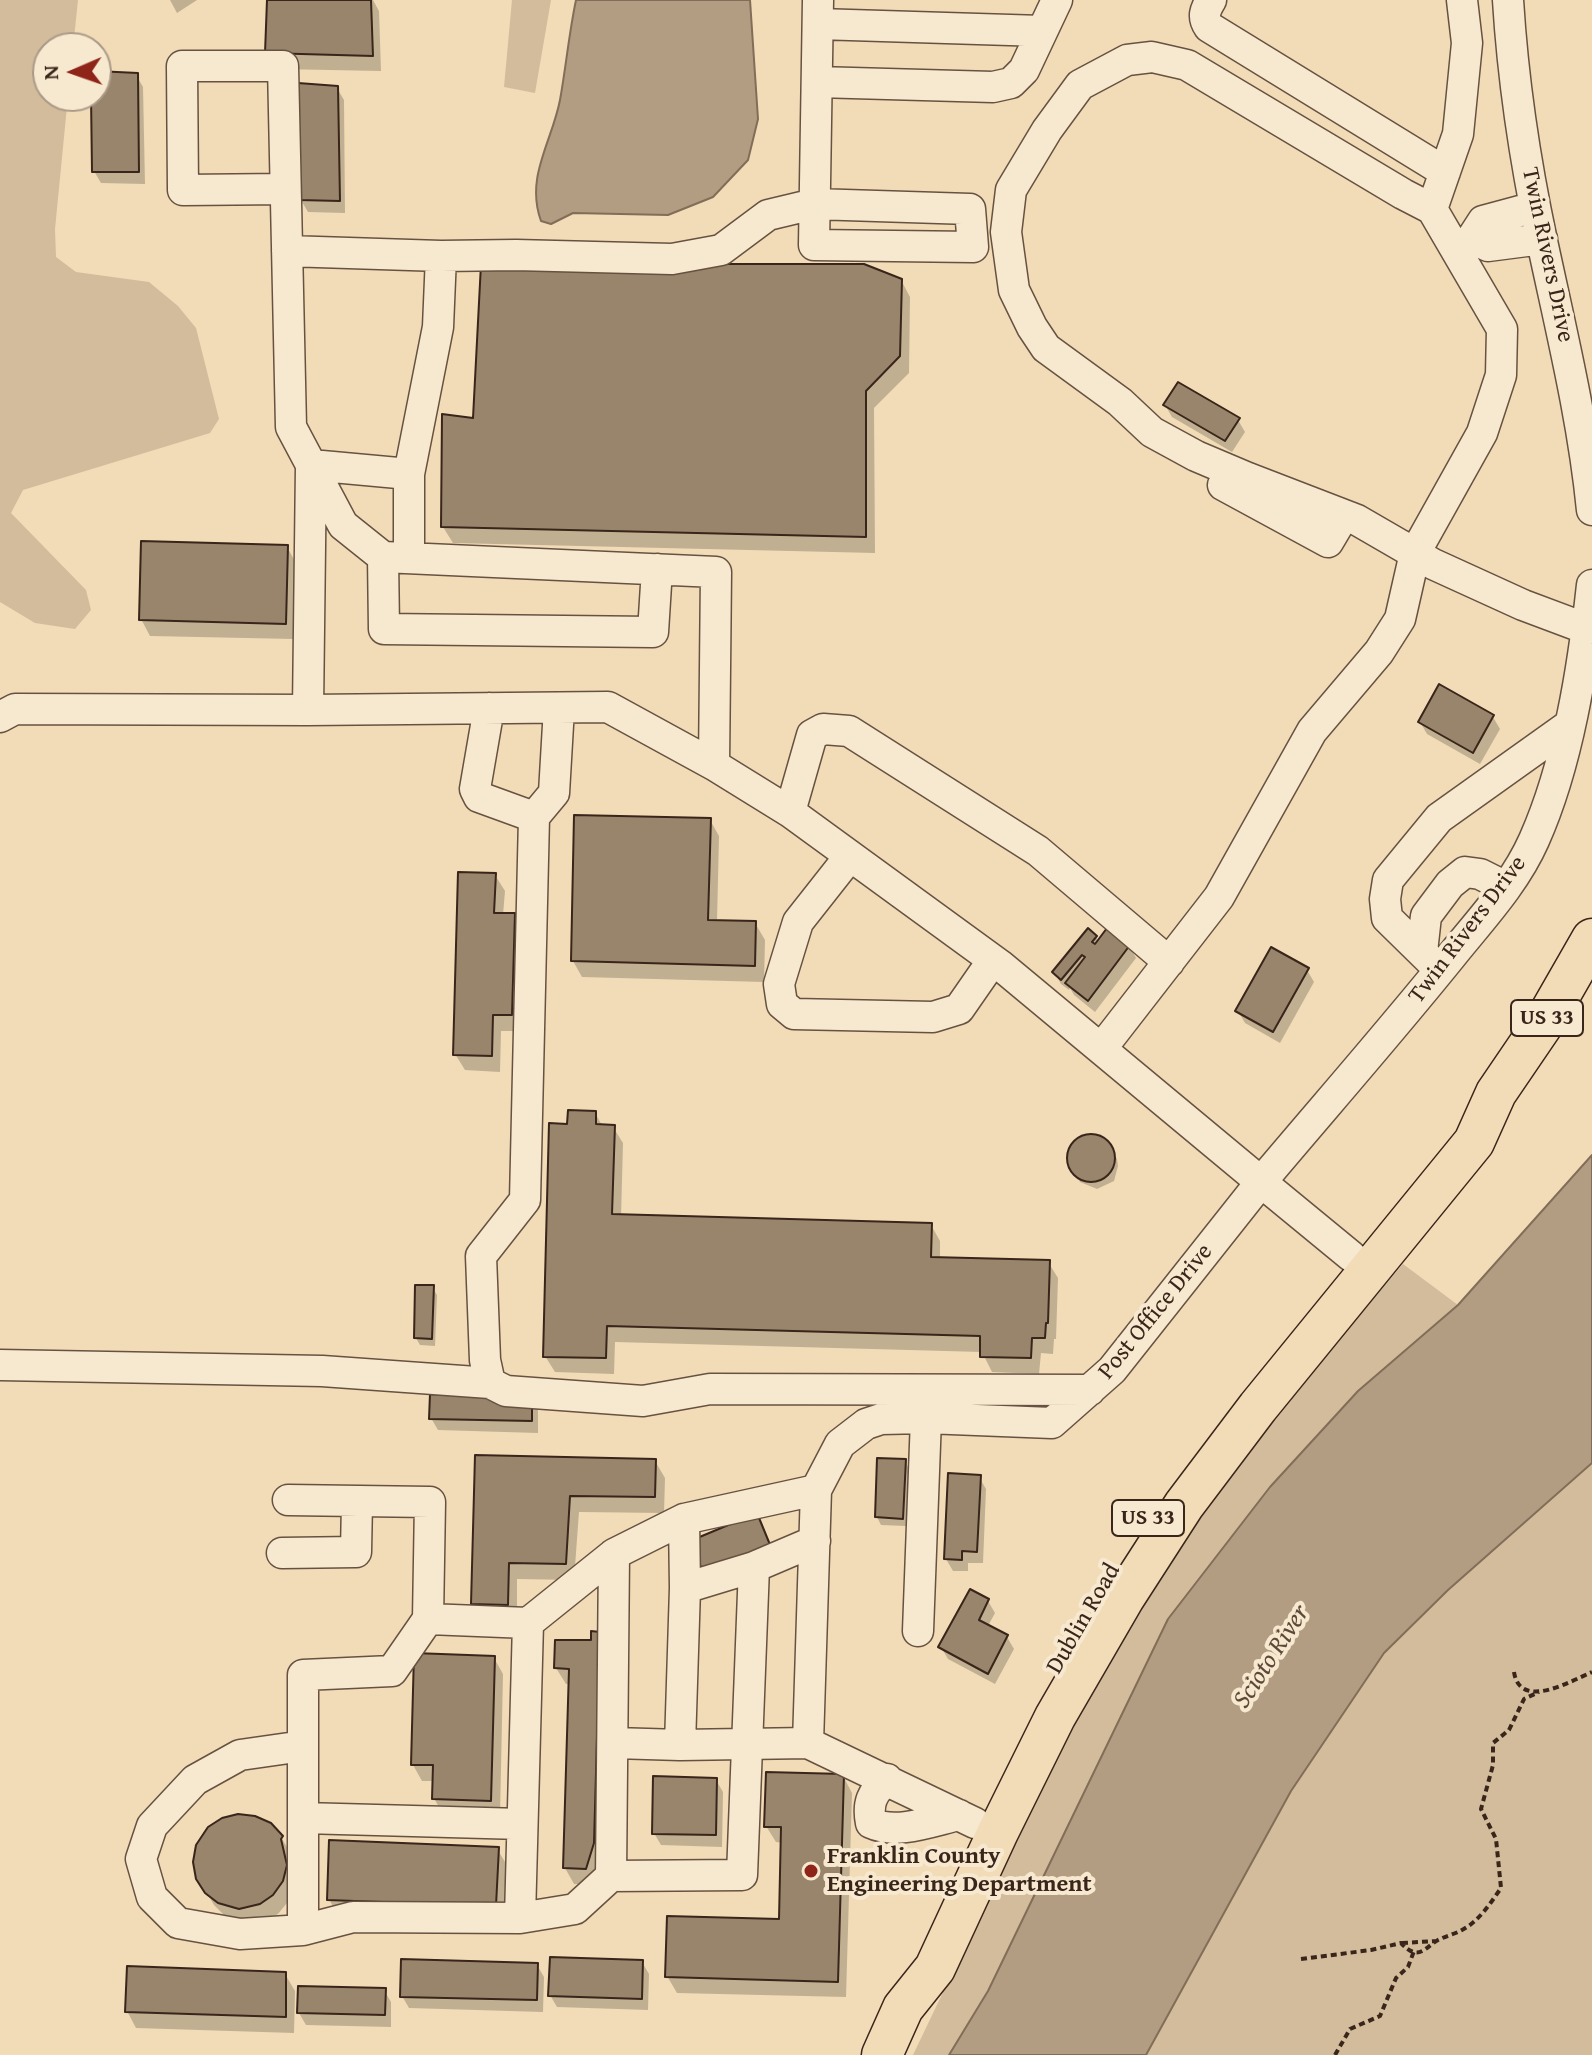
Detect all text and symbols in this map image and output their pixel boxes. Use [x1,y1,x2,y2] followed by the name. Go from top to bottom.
[32,32,112,112] north arrow
[34,65,66,81] text: N
[1514,165,1580,345] street label: Twin Rivers Drive
[1403,850,1533,1010] street label: Twin Rivers Drive
[1511,1000,1583,1036] road number: US 33
[1093,1238,1219,1386] street label: Post Office Drive
[1112,1500,1184,1536] road number: US 33
[1041,1559,1127,1679] street label: Dublin Road
[1227,1599,1317,1715] water label: Scioto River
[827,1843,1092,1899] place label: Franklin County Engineering Department
[802,1862,820,1880] marker: Franklin County Engineering Department

